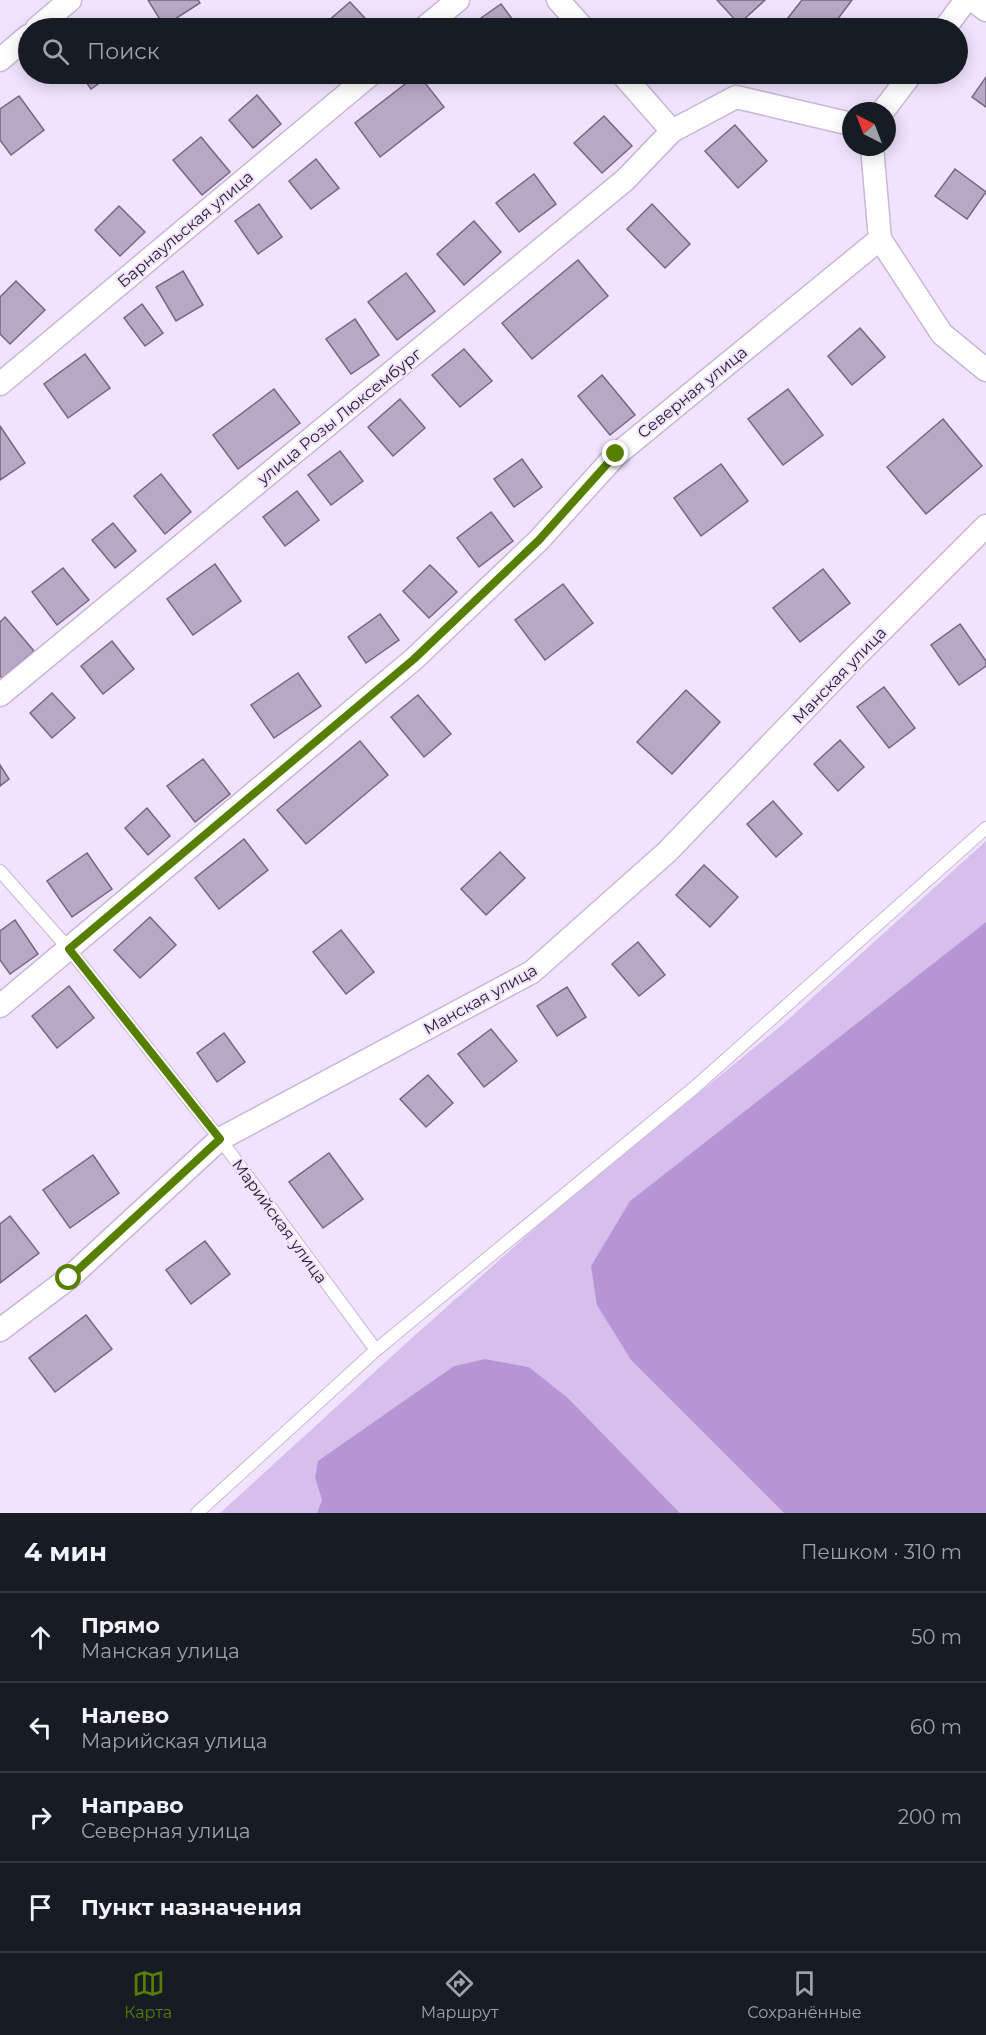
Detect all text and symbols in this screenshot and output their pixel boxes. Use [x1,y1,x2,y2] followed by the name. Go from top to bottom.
[18,18,968,84] search box
[39,35,72,68] icon: search
[87,38,159,65] text: Поиск
[842,102,896,156] north arrow
[114,167,257,292] street label: Барнаульская улица
[634,342,751,442] street label: Северная улица
[253,344,425,489] street label: улица Розы Люксембург
[602,440,628,466] route end
[788,623,890,728] street label: Манская улица
[420,960,540,1038] street label: Манская улица
[228,1155,331,1287] street label: Марийская улица
[55,1264,81,1290] route start
[24,1536,107,1568] text: 4 мин
[801,1540,962,1564] text: Пешком · 310 m
[81,1612,160,1639] text: Прямо
[24,1621,57,1654] icon: ahead
[911,1625,962,1649] text: 50 m
[81,1639,240,1663] text: Манская улица
[81,1702,169,1729] text: Налево
[24,1711,57,1744] icon: left
[910,1715,962,1739] text: 60 m
[81,1729,267,1753] text: Марийская улица
[81,1792,184,1819] text: Направо
[24,1801,57,1834] icon: right
[898,1805,962,1829] text: 200 m
[81,1819,250,1843] text: Северная улица
[24,1891,57,1924] icon: arrive
[81,1894,302,1921] text: Пункт назначения
[124,1967,172,2022] tab: Карта
[421,1967,499,2022] tab: Маршрут
[747,1967,862,2022] tab: Сохранённые

